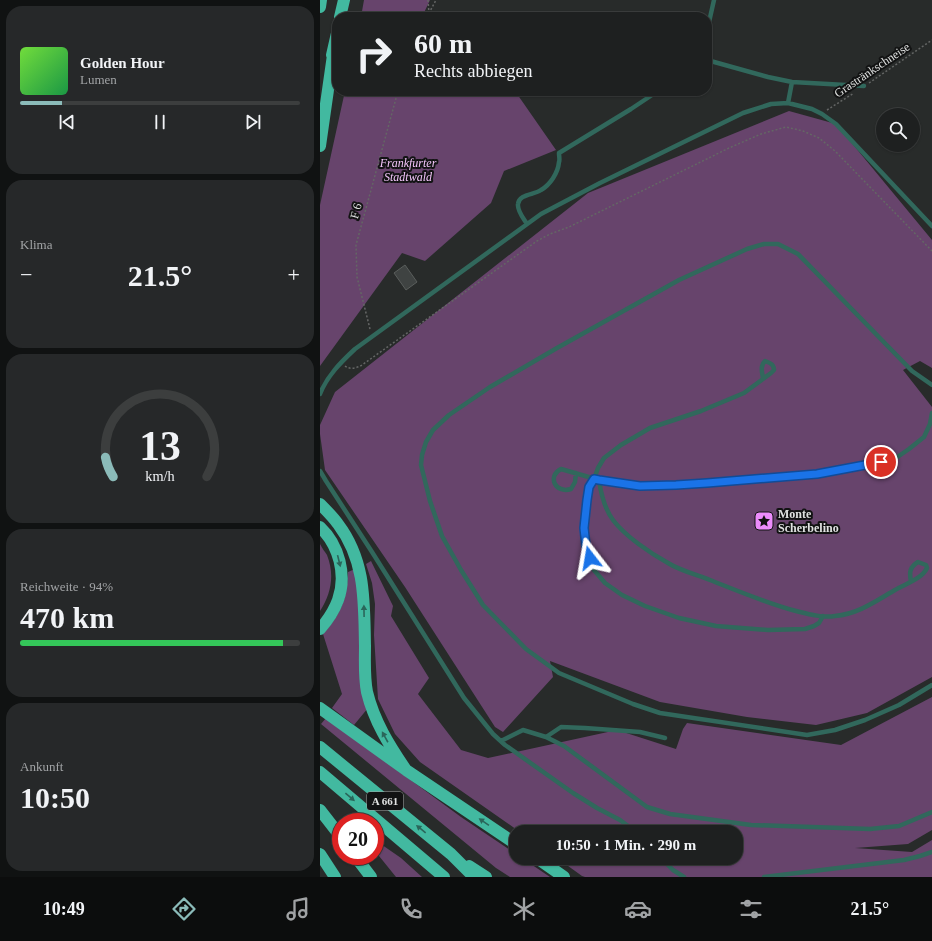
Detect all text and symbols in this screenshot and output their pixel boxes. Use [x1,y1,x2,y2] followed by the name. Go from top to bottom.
[348,28,400,80] icon: right
[414,28,472,59] text: 60 m
[832,40,912,100] street label: Grastränkschneise
[80,55,165,71] text: Golden Hour
[414,61,532,81] text: Rechts abbiegen
[80,72,117,87] text: Lumen
[876,108,920,152] map controls
[876,108,920,152] button: search
[56,111,78,133] icon: previous
[149,111,171,133] icon: pause
[242,111,264,133] icon: next
[379,156,437,184] park label: Frankfurter Stadtwald
[347,202,365,220] street label: F 6
[20,237,53,252] text: Klima
[128,259,192,292] text: 21.5°
[20,262,32,287] text: −
[288,262,300,287] text: +
[139,422,181,468] text: 13
[864,445,898,479] pin
[870,451,892,473] icon: arrive
[145,467,175,483] text: km/h
[778,507,839,535] place label: Monte Scherbelino
[753,510,775,532] place icon: Monte Scherbelino
[569,537,611,579] position arrow
[336,555,342,567] one-way arrow
[20,579,113,594] text: Reichweite · 94%
[20,601,114,634] text: 470 km
[361,604,367,617] one-way arrow
[382,731,388,743] one-way arrow
[20,759,63,774] text: Ankunft
[20,781,90,814] text: 10:50
[345,792,355,801] one-way arrow
[367,792,403,810] road number: A 661
[332,813,384,865] speed limit sign: 20
[478,818,489,826] one-way arrow
[415,825,426,834] one-way arrow
[556,837,696,853] text: 10:50 · 1 Min. · 290 m
[170,895,198,923] icon: directions
[284,895,312,923] icon: music
[397,895,425,923] icon: phone
[510,895,538,923] icon: climate
[624,895,652,923] icon: car
[737,895,765,923] icon: filters
[43,899,85,919] text: 10:49
[851,899,889,919] text: 21.5°

